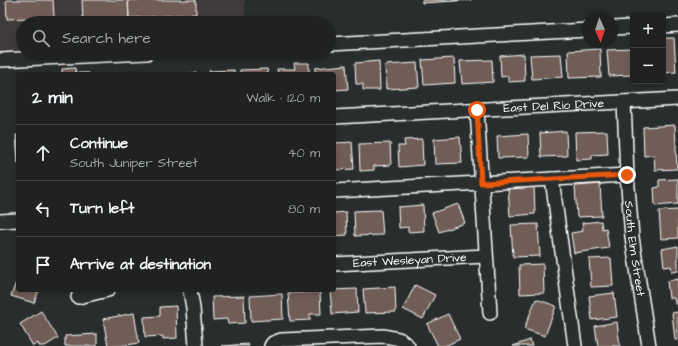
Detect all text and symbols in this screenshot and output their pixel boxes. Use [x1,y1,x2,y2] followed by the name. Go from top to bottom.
[582,12,618,48] north arrow
[630,12,666,84] map controls
[630,12,666,48] button: +
[16,16,336,60] search box
[30,27,52,49] icon: search
[62,28,151,49] text: Search here
[630,48,666,84] button: −
[32,86,73,110] text: 2 min
[246,89,320,107] text: Walk · 120 m
[503,95,605,117] street label: East Del Rio Drive
[468,101,486,119] route start
[70,133,128,154] text: Continue
[32,142,54,164] icon: ahead
[288,144,320,162] text: 40 m
[70,154,198,172] text: South Juniper Street
[618,166,636,184] route end
[32,198,54,220] icon: left
[70,198,134,219] text: Turn left
[288,200,320,218] text: 80 m
[620,200,649,298] street label: South Elm Street
[353,249,468,272] street label: East Wesleyan Drive
[32,254,54,276] icon: arrive
[70,254,211,275] text: Arrive at destination

